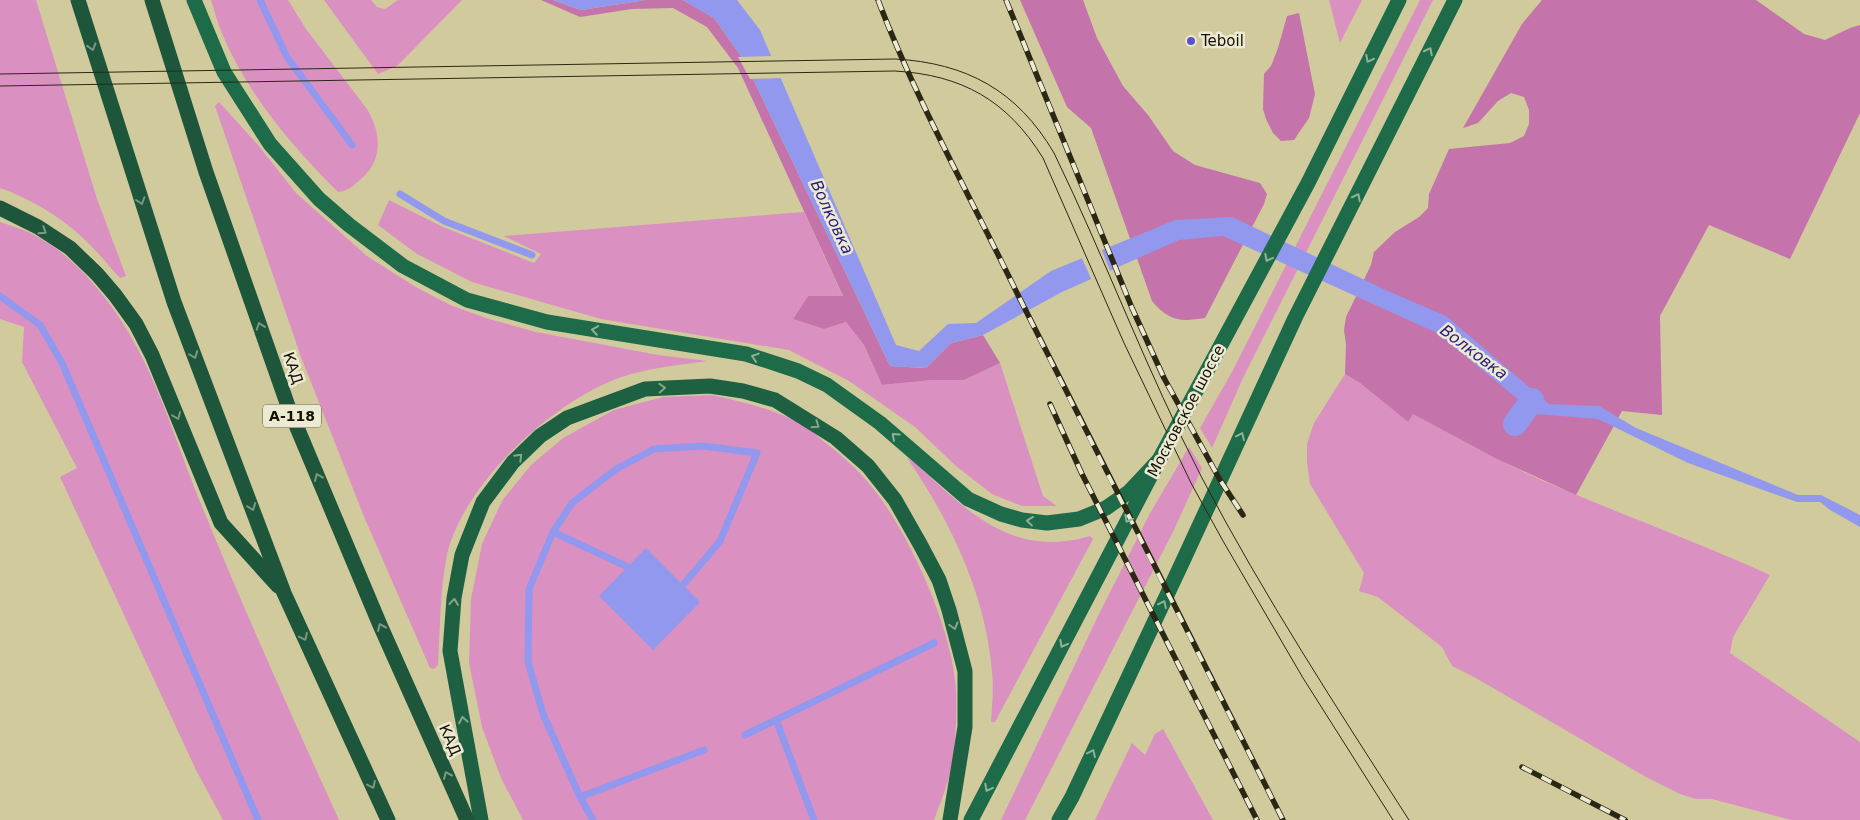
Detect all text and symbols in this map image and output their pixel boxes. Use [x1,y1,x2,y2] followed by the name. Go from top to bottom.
[1200,32,1244,50] place label: Teboil
[1185,35,1197,47] marker: Teboil
[86,42,96,50] one-way arrow
[1423,48,1433,57] one-way arrow
[1365,54,1375,63] one-way arrow
[807,177,857,257] water label: Волковка
[1350,193,1361,202] one-way arrow
[135,197,145,205] one-way arrow
[38,224,47,234] one-way arrow
[1264,253,1274,262] one-way arrow
[1437,321,1511,383] water label: Волковка
[256,322,266,330] one-way arrow
[591,325,599,335] one-way arrow
[1144,342,1228,480] street label: Московское шоссе
[188,350,198,359] one-way arrow
[279,350,307,386] street label: КАД
[751,353,760,363] one-way arrow
[658,383,666,393] one-way arrow
[263,404,321,428] road number: А-118
[171,411,182,420] one-way arrow
[810,419,820,428] one-way arrow
[1234,432,1245,441] one-way arrow
[892,433,901,442] one-way arrow
[513,454,522,463] one-way arrow
[313,473,324,482] one-way arrow
[245,502,256,511] one-way arrow
[1124,514,1134,523] one-way arrow
[1026,516,1034,527] one-way arrow
[448,598,459,606] one-way arrow
[1156,600,1167,609] one-way arrow
[948,622,958,630] one-way arrow
[376,623,387,632] one-way arrow
[298,632,309,641] one-way arrow
[1059,638,1069,647] one-way arrow
[458,716,468,725] one-way arrow
[435,721,465,759] street label: КАД
[1086,749,1096,758] one-way arrow
[443,772,453,781] one-way arrow
[366,780,377,789] one-way arrow
[984,782,994,791] one-way arrow

